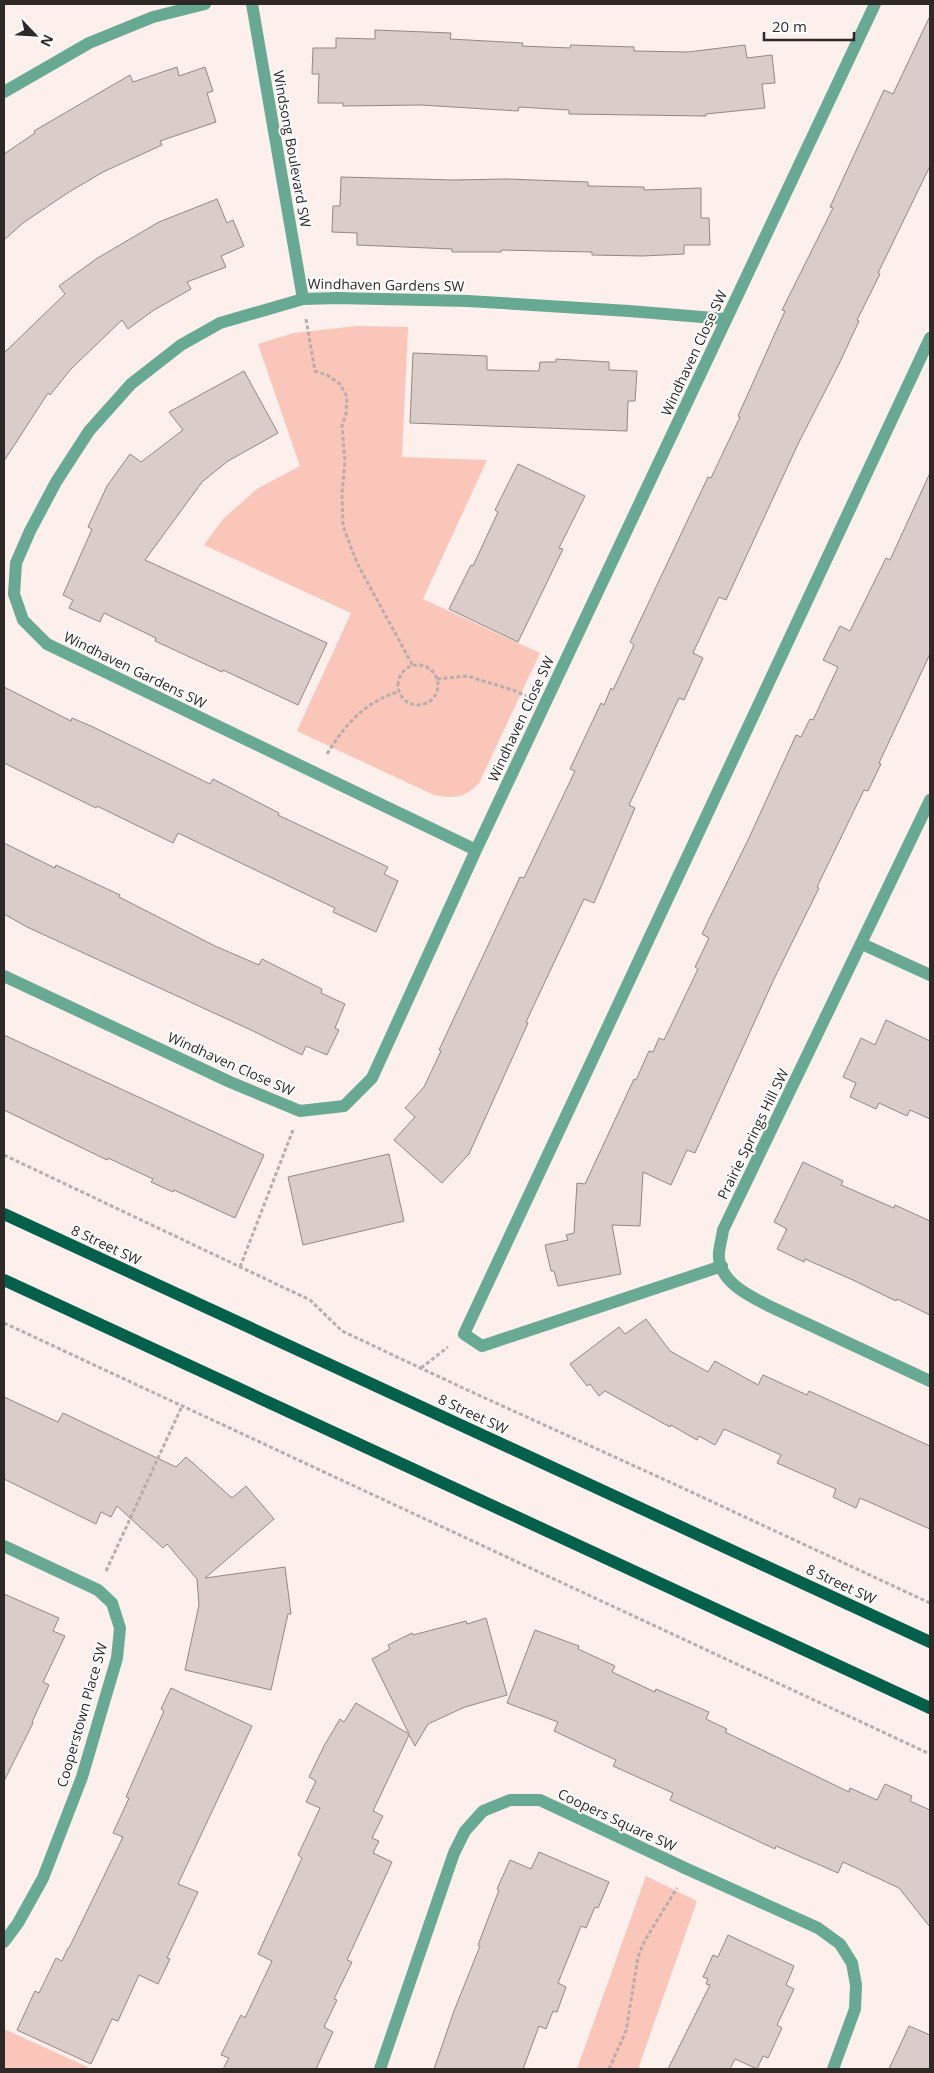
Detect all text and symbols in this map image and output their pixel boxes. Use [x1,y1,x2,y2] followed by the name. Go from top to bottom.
[10,10,60,60] north arrow
[764,10,854,42] scale bar
[772,16,807,36] text: 20 m
[36,32,58,50] text: N
[269,69,316,229] street label: Windsong Boulevard SW
[308,274,465,295] street label: Windhaven Gardens SW
[656,287,731,419] street label: Windhaven Close SW
[61,627,210,712] street label: Windhaven Gardens SW
[483,653,558,785] street label: Windhaven Close SW
[165,1027,298,1100] street label: Windhaven Close SW
[713,1065,793,1202] street label: Prairie Springs Hill SW
[68,1220,144,1269] street label: 8 Street SW
[435,1389,511,1438] street label: 8 Street SW
[803,1559,879,1608] street label: 8 Street SW
[52,1640,111,1789] street label: Cooperstown Place SW
[555,1784,680,1855] street label: Coopers Square SW

